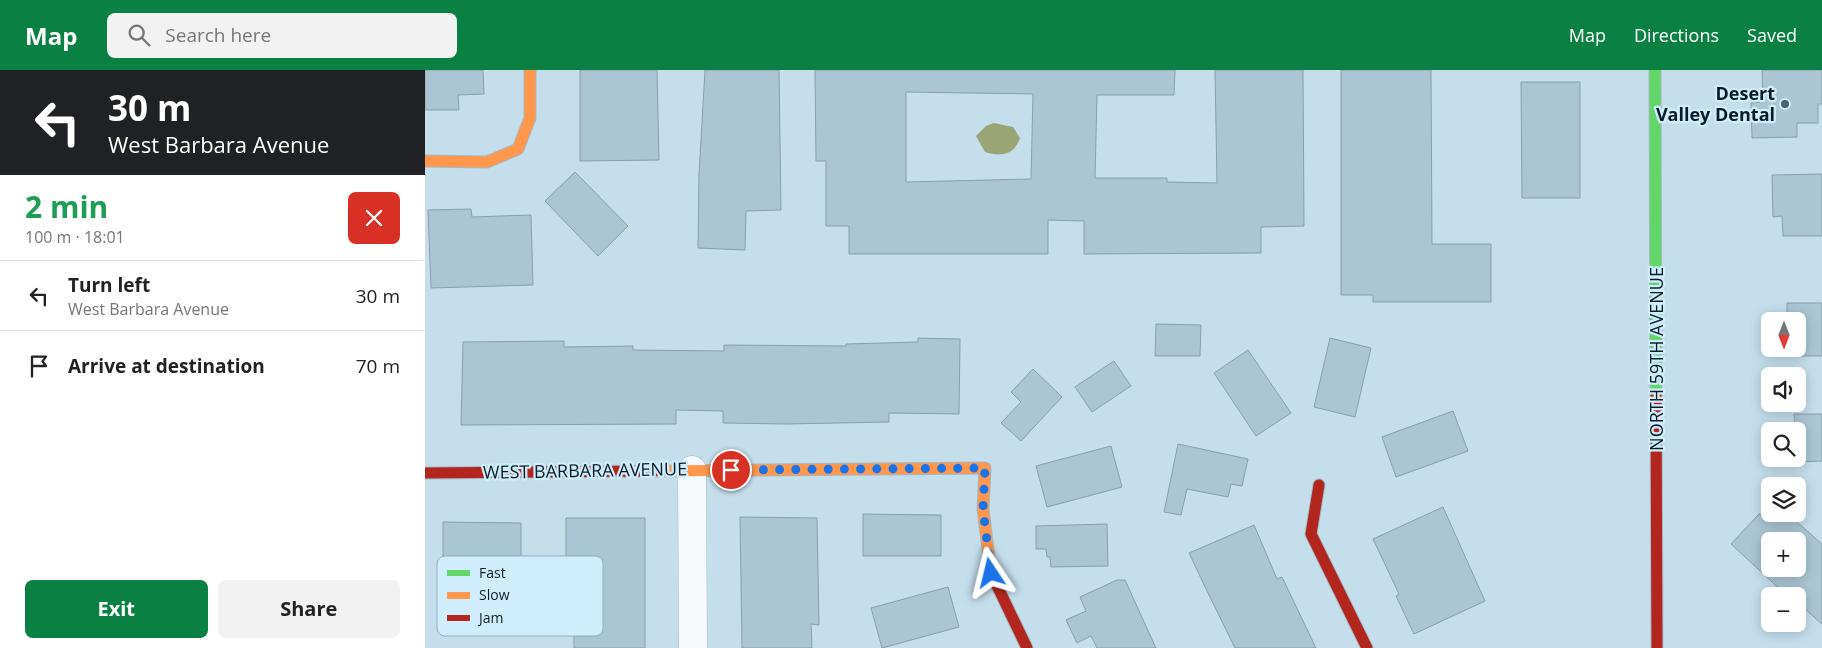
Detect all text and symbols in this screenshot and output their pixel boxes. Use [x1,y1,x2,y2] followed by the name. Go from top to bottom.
[107,13,457,58] search box
[25,19,77,52] text: Map
[125,21,153,49] icon: search
[165,22,271,48] text: Search here
[1569,23,1606,47] text: Map
[1634,23,1719,47] text: Directions
[1747,23,1797,47] text: Saved
[1656,81,1775,126] place label: Desert Valley Dental
[108,84,191,131] text: 30 m
[25,90,90,155] icon: left
[1779,98,1791,110] marker: Desert Valley Dental
[108,129,329,159] text: West Barbara Avenue
[25,186,108,227] text: 2 min
[348,192,400,244] button: close
[25,226,125,248] text: 100 m · 18:01
[1644,267,1668,451] street label: NORTH 59TH AVENUE
[68,272,150,298] text: Turn left
[25,282,53,310] icon: left
[356,283,400,309] text: 30 m
[68,298,229,320] text: West Barbara Avenue
[1761,312,1806,358] north arrow
[1761,312,1806,632] map controls
[25,352,53,380] icon: arrive
[68,353,265,379] text: Arrive at destination
[356,353,400,379] text: 70 m
[1761,367,1806,412] button: sound
[1761,422,1806,467] button: search
[710,449,752,491] pin
[483,456,687,484] street label: WEST BARBARA AVENUE
[717,456,745,484] icon: arrive
[1761,477,1806,522] button: layers
[1761,532,1806,577] button: +
[964,546,1016,598] position arrow
[437,556,603,636] legend
[479,563,506,582] text: Fast
[25,580,208,638] button: Exit
[218,580,400,638] button: Share
[479,585,510,604] text: Slow
[1761,587,1806,632] button: −
[477,608,504,627] text: Jam

